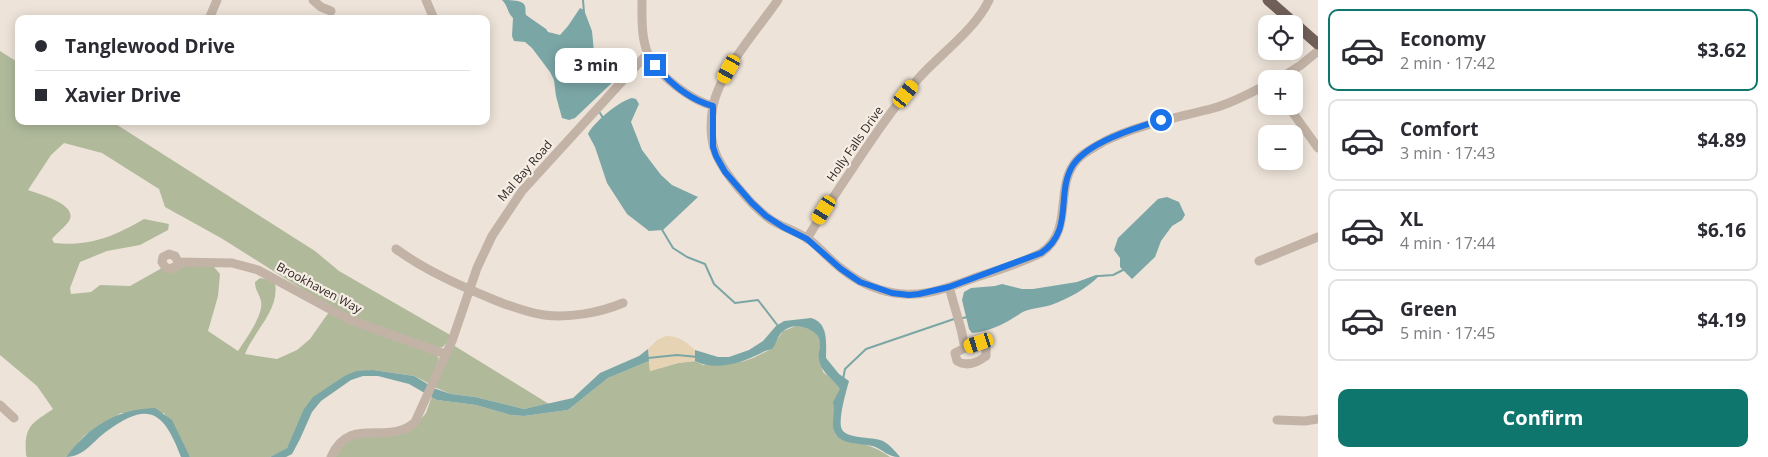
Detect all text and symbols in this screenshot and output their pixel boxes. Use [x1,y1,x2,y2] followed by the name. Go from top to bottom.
[1258,15,1303,170] map controls
[1258,15,1303,60] button: locate
[1400,26,1486,52] text: Economy
[1340,28,1385,73] icon: car
[65,33,235,59] text: Tanglewood Drive
[1697,37,1746,63] text: $3.62
[555,48,638,82] callout: 3 min
[715,52,742,86] car
[1400,52,1495,74] text: 2 min · 17:42
[574,54,618,76] text: 3 min
[644,54,666,76] route end
[1258,70,1303,115] button: +
[890,78,921,110] car
[65,82,181,108] text: Xavier Drive
[822,102,887,185] street label: Holly Falls Drive
[1150,109,1172,131] route start
[1400,116,1479,142] text: Comfort
[1340,118,1385,163] icon: car
[1258,125,1303,170] button: −
[1697,127,1746,153] text: $4.89
[493,136,556,205] street label: Mal Bay Road
[1400,142,1495,164] text: 3 min · 17:43
[809,193,838,227] car
[1400,206,1423,232] text: XL
[1340,208,1385,253] icon: car
[1697,217,1746,243] text: $6.16
[1400,232,1495,254] text: 4 min · 17:44
[274,258,366,318] street label: Brookhaven Way
[1400,296,1457,322] text: Green
[1340,298,1385,343] icon: car
[1697,307,1746,333] text: $4.19
[1400,322,1495,344] text: 5 min · 17:45
[962,331,995,355] car
[1338,389,1748,447] button: Confirm

